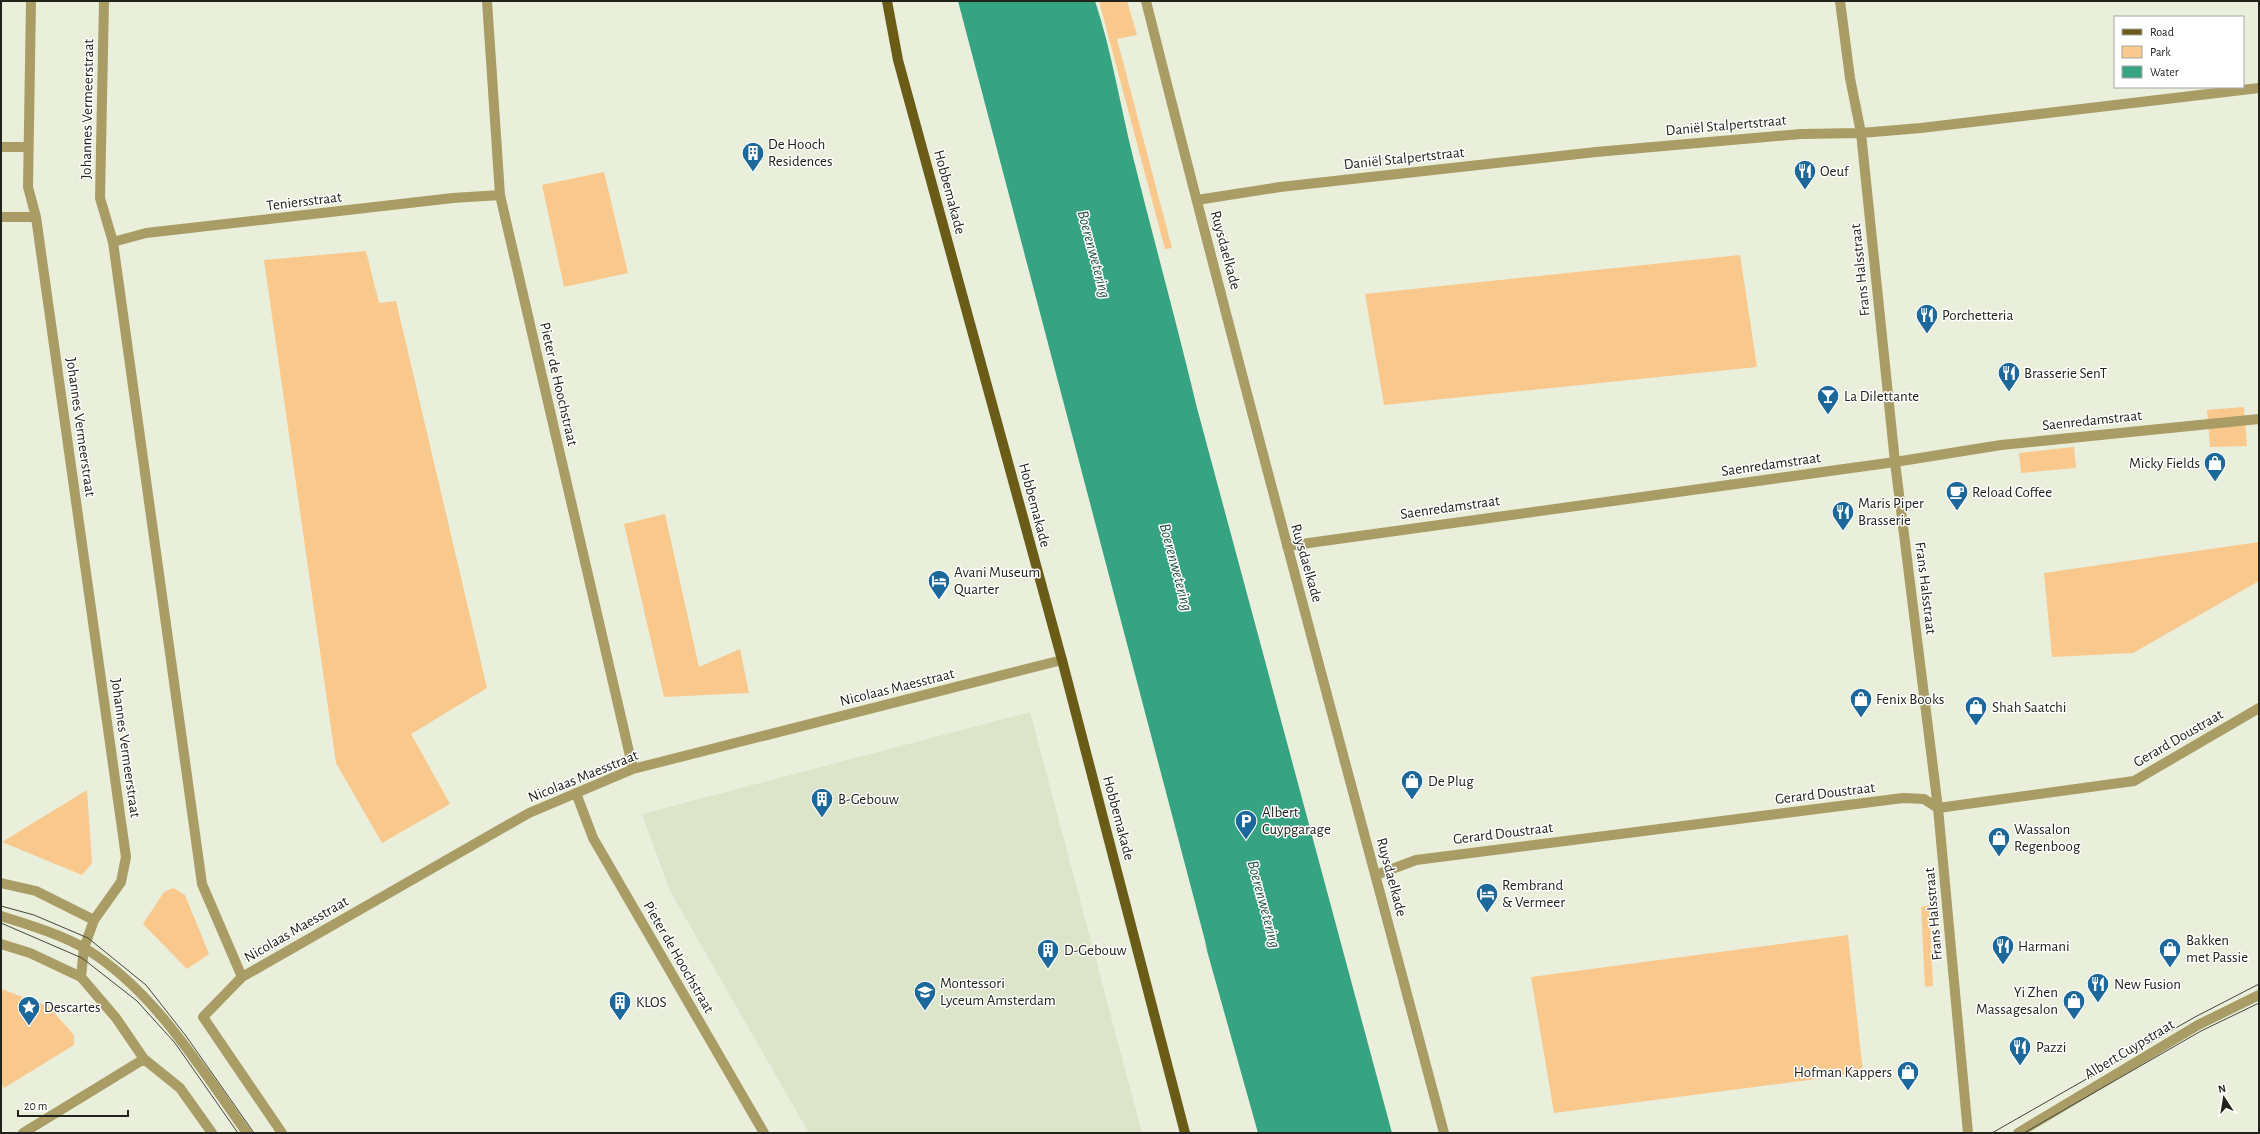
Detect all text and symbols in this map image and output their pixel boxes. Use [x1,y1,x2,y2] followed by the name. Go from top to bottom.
[2114,16,2244,88] legend
[2150,26,2174,38] text: Road
[79,38,96,179] street label: Johannes Vermeerstraat
[2150,46,2171,58] text: Park
[2150,66,2179,78] text: Water
[1665,113,1787,138] street label: Daniël Stalpertstraat
[768,137,833,169] place label: De Hooch Residences
[740,140,766,173] building icon: De Hooch Residences
[1343,145,1465,172] street label: Daniël Stalpertstraat
[931,148,968,236] street label: Hobbemakade
[1792,158,1818,191] restaurant icon: Oeuf
[1820,164,1850,179] place label: Oeuf
[266,189,343,214] street label: Teniersstraat
[1075,209,1113,300] water label: Boerenwetering
[1208,209,1243,291] street label: Ruysdaelkade
[1848,223,1873,317] street label: Frans Halsstraat
[1914,302,1940,335] restaurant icon: Porchetteria
[1942,308,2013,323] place label: Porchetteria
[537,321,580,448] street label: Pieter de Hoochstraat
[63,356,98,498] street label: Johannes Vermeerstraat
[1996,360,2022,393] restaurant icon: Brasserie SenT
[2024,366,2108,381] place label: Brasserie SenT
[1815,383,1841,416] bar icon: La Dilettante
[1844,389,1919,404] place label: La Dilettante
[2041,408,2143,433] street label: Saenredamstraat
[1720,450,1822,479] street label: Saenredamstraat
[2202,450,2228,483] shop icon: Micky Fields
[2129,456,2200,471] place label: Micky Fields
[1016,461,1053,549] street label: Hobbemakade
[1944,479,1970,512] cafe icon: Reload Coffee
[1972,485,2052,500] place label: Reload Coffee
[1399,493,1501,522] street label: Saenredamstraat
[1858,496,1924,528] place label: Maris Piper Brasserie
[1830,499,1856,532] restaurant icon: Maris Piper Brasserie
[1157,522,1195,613] water label: Boerenwetering
[1288,522,1325,604] street label: Ruysdaelkade
[1912,541,1939,635] street label: Frans Halsstraat
[954,565,1040,597] place label: Avani Museum Quarter
[926,568,952,601] hotel icon: Avani Museum Quarter
[838,666,956,709] street label: Nicolaas Maesstraat
[108,677,143,819] street label: Johannes Vermeerstraat
[1848,686,1874,719] shop icon: Fenix Books
[1876,692,1944,707] place label: Fenix Books
[1963,694,1989,727] shop icon: Shah Saatchi
[1992,700,2066,715] place label: Shah Saatchi
[2131,707,2226,770] street label: Gerard Doustraat
[526,747,641,805] street label: Nicolaas Maesstraat
[1399,768,1425,801] shop icon: De Plug
[1100,774,1137,862] street label: Hobbemakade
[1428,774,1474,789] place label: De Plug
[1774,780,1876,807] street label: Gerard Doustraat
[809,786,835,819] building icon: B-Gebouw
[838,792,899,807] place label: B-Gebouw
[1262,805,1331,837] place label: Albert Cuypgarage
[1233,808,1259,841] parking icon: Albert Cuypgarage
[1452,820,1554,847] street label: Gerard Doustraat
[2014,822,2081,854] place label: Wassalon Regenboog
[1986,825,2012,858] shop icon: Wassalon Regenboog
[1374,836,1409,918] street label: Ruysdaelkade
[1245,859,1283,950] water label: Boerenwetering
[1922,867,1945,961] street label: Frans Halsstraat
[1502,878,1565,910] place label: Rembrand & Vermeer
[1474,881,1500,914] hotel icon: Rembrand & Vermeer
[242,893,351,965] street label: Nicolaas Maesstraat
[641,899,717,1016] street label: Pieter de Hoochstraat
[1990,933,2016,966] restaurant icon: Harmani
[2186,933,2248,965] place label: Bakken met Passie
[2157,936,2183,969] shop icon: Bakken met Passie
[1035,937,1061,970] building icon: D-Gebouw
[2018,939,2070,954] place label: Harmani
[1064,943,1127,958] place label: D-Gebouw
[2085,971,2111,1004] restaurant icon: New Fusion
[940,976,1056,1008] place label: Montessori Lyceum Amsterdam
[2114,977,2181,992] place label: New Fusion
[912,979,938,1012] school or university icon: Montessori Lyceum Amsterdam
[1976,985,2058,1017] place label: Yi Zhen Massagesalon
[2061,988,2087,1021] shop icon: Yi Zhen Massagesalon
[607,989,633,1022] building icon: KLOS
[16,994,42,1027] place icon: Descartes
[636,995,667,1010] place label: KLOS
[44,1000,100,1015] place label: Descartes
[2082,1017,2177,1082] street label: Albert Cuypstraat
[2007,1034,2033,1067] restaurant icon: Pazzi
[2036,1040,2066,1055] place label: Pazzi
[1895,1059,1921,1092] shop icon: Hofman Kappers
[1794,1065,1892,1080] place label: Hofman Kappers
[2204,1078,2244,1118] north arrow
[2217,1083,2227,1095] text: N
[18,1092,128,1118] scale bar
[24,1100,47,1112] text: 20 m

